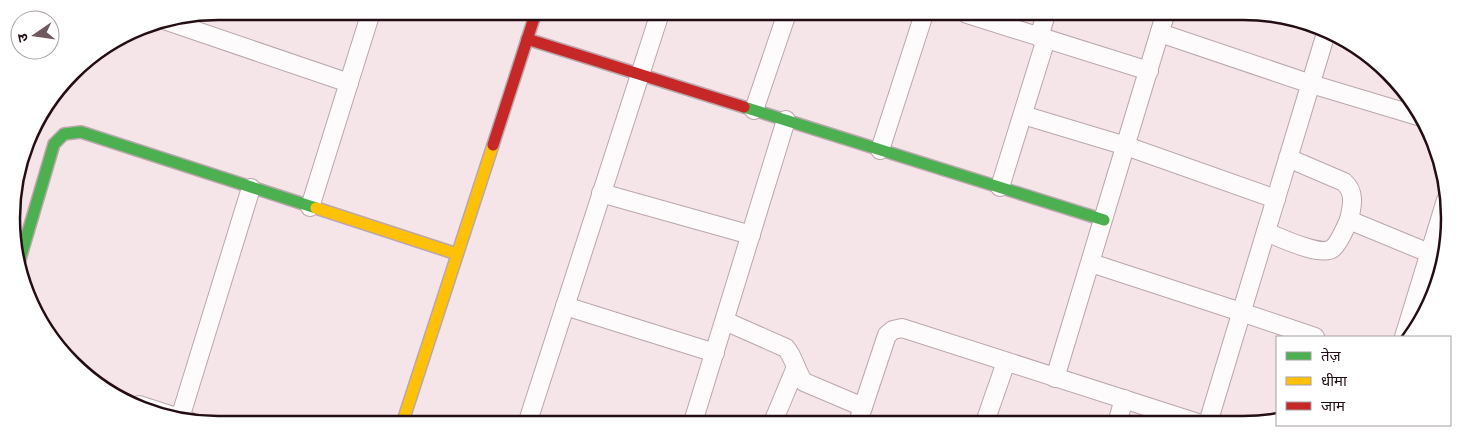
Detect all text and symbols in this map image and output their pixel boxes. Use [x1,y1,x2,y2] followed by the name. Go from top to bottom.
[10,10,60,60] north arrow
[13,31,31,44] text: उ
[1276,336,1451,426] legend
[1321,347,1342,365] text: तेज़
[1321,372,1348,390] text: धीमा
[1321,397,1346,415] text: जाम

